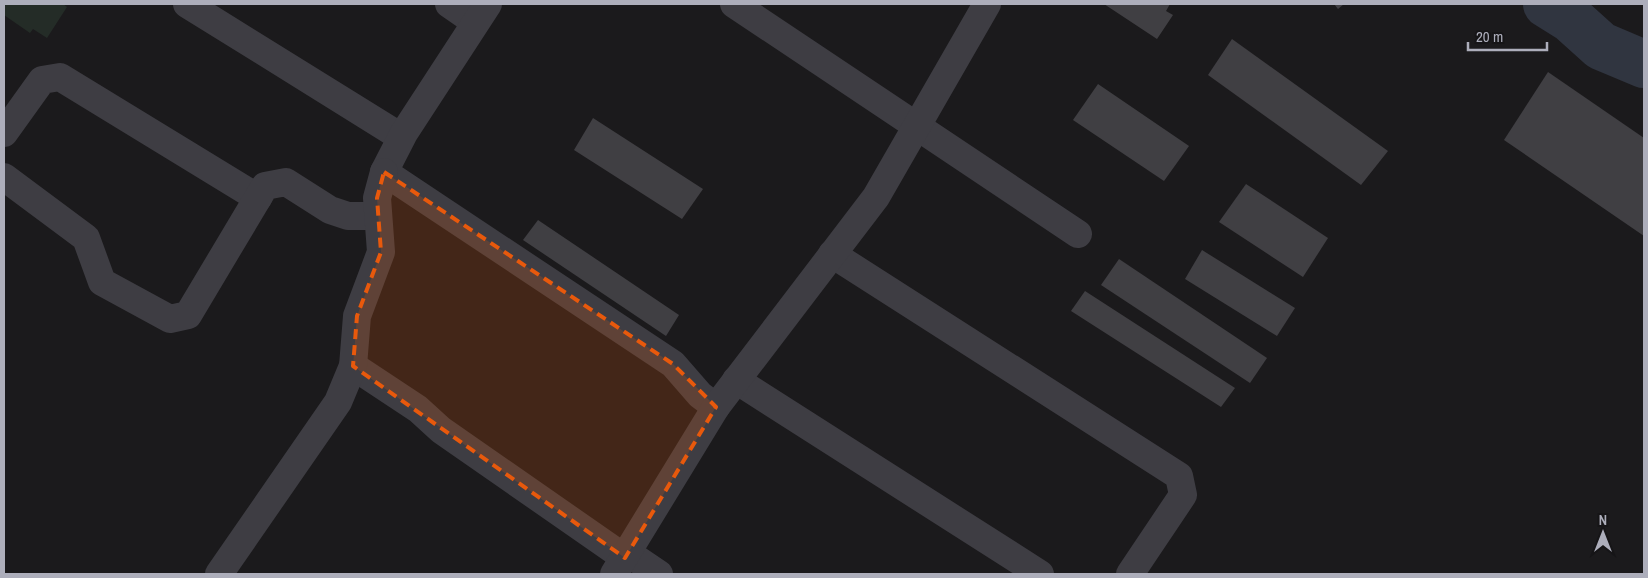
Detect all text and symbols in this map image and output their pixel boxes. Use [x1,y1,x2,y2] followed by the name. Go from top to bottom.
[1468,20,1547,52] scale bar
[1476,26,1503,47] text: 20 m
[1578,508,1628,558] north arrow
[1599,511,1607,529] text: N

